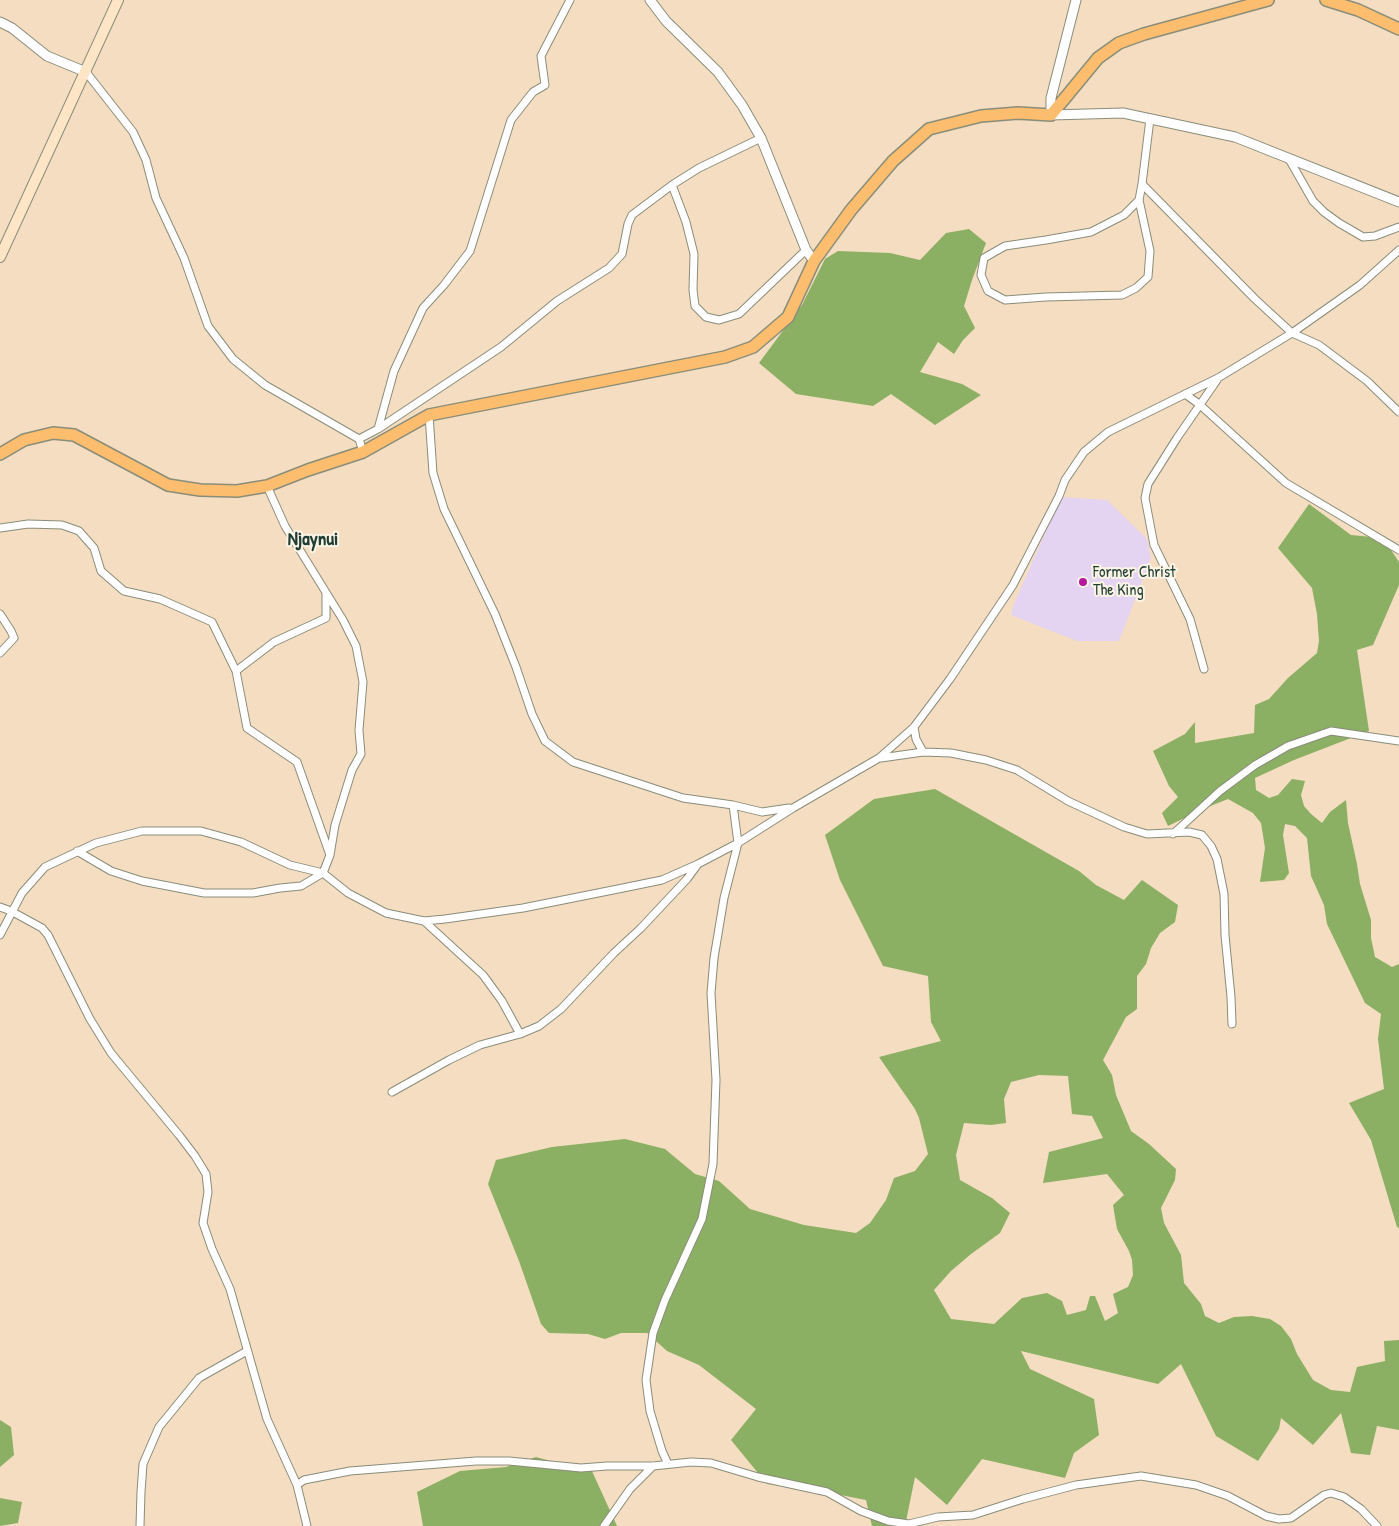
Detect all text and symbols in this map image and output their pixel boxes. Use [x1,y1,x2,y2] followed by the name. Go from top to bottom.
[288,529,338,551] district label: Njaynui
[1093,563,1176,601] place label: Former Christ The King
[1077,576,1089,588] marker: Former Christ The King

